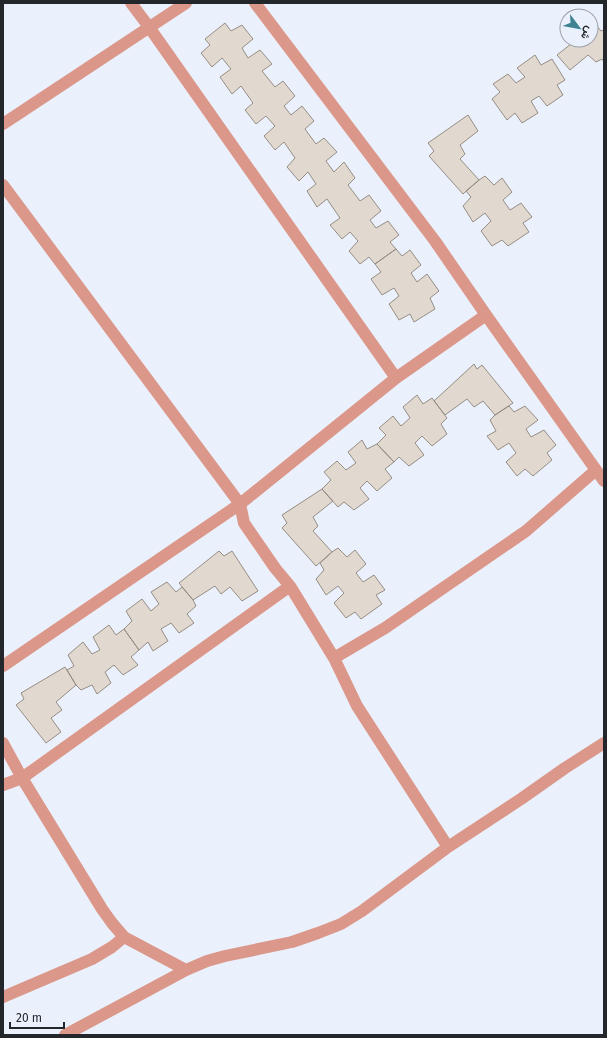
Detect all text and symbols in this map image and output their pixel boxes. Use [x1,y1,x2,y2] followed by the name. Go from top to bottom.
[559,8,599,48] north arrow
[578,24,596,42] text: ش
[10,1004,64,1030] scale bar
[16,1011,42,1025] text: 20 m

